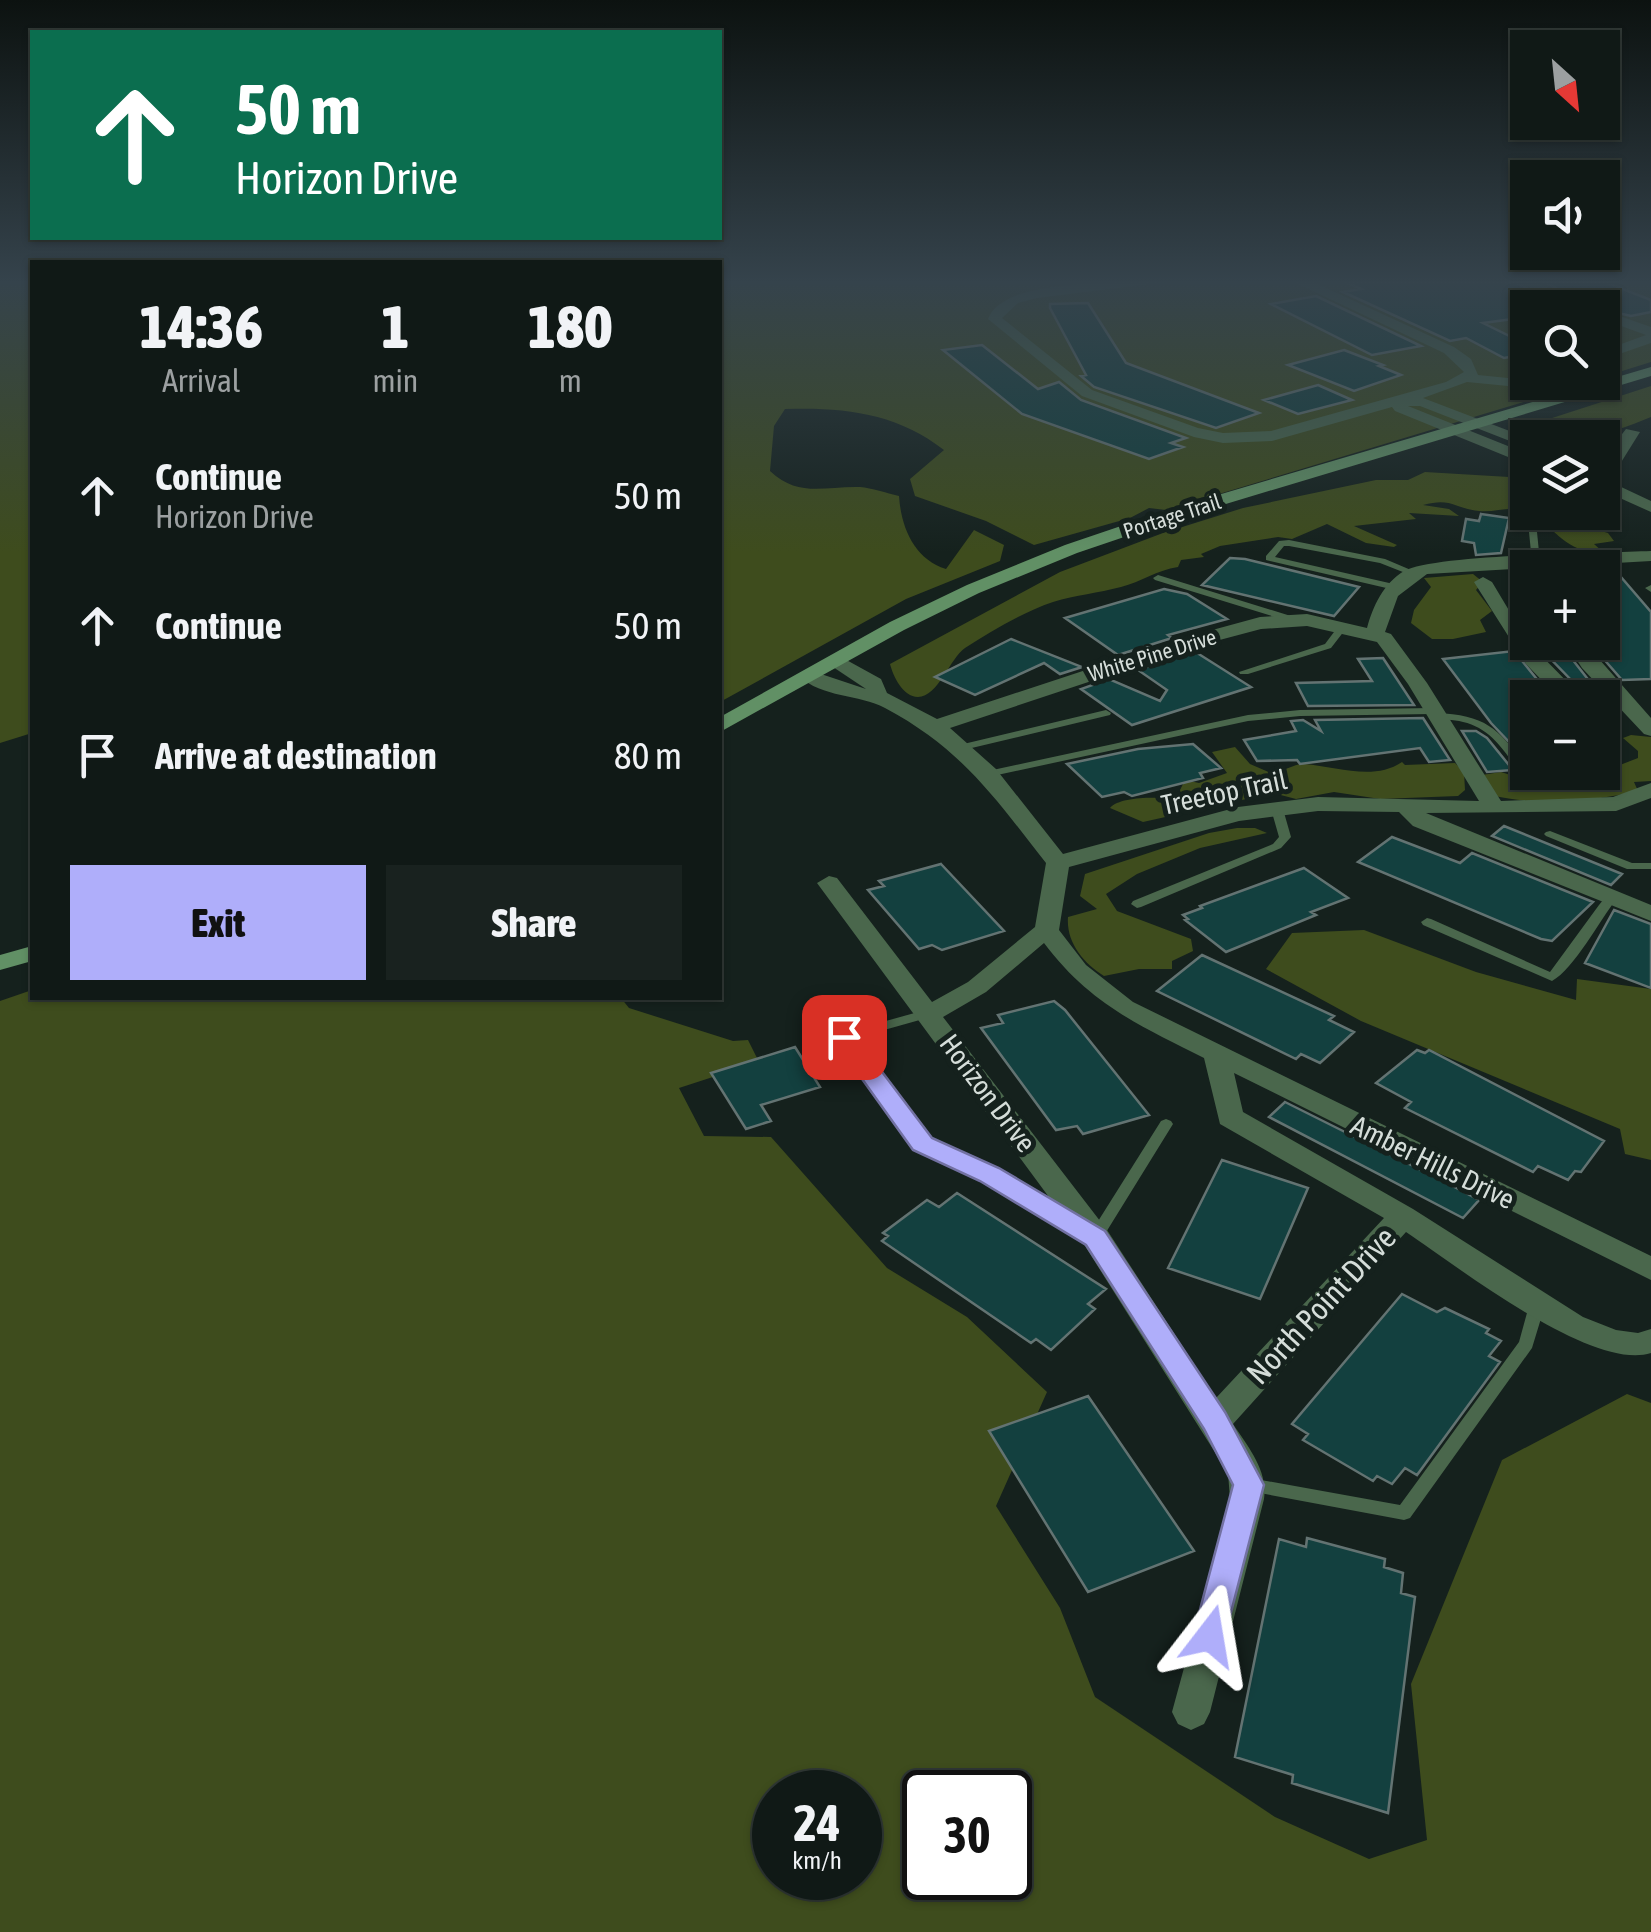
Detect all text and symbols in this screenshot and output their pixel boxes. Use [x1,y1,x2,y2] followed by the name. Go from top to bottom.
[1510,30,1620,140] north arrow
[1510,30,1620,790] map controls
[235,69,361,149] text: 50 m
[70,70,200,200] icon: ahead
[235,152,458,204] text: Horizon Drive
[1510,160,1620,270] button: sound
[1510,290,1620,400] button: search
[139,292,263,361] text: 14:36
[381,292,410,361] text: 1
[528,292,612,361] text: 180
[162,362,240,399] text: Arrival
[372,362,418,399] text: min
[559,362,582,399] text: m
[1510,420,1620,530] button: layers
[155,455,282,498] text: Continue
[70,468,125,523] icon: ahead
[614,474,682,517] text: 50 m
[1120,488,1224,544] street label: Portage Trail
[155,498,314,535] text: Horizon Drive
[1510,550,1620,660] button: +
[70,598,125,653] icon: ahead
[155,604,282,647] text: Continue
[614,604,682,647] text: 50 m
[1085,623,1219,687] street label: White Pine Drive
[1510,680,1620,790] button: −
[70,728,125,783] icon: arrive
[155,734,437,777] text: Arrive at destination
[614,734,682,777] text: 80 m
[1158,763,1290,821] street label: Treetop Trail
[70,865,366,980] button: Exit
[386,865,682,980] button: Share
[802,995,887,1080] pin
[817,1010,872,1065] icon: arrive
[933,1028,1043,1158] street label: Horizon Drive
[1346,1109,1520,1215] street label: Amber Hills Drive
[1239,1219,1403,1391] street label: North Point Drive
[1158,1584,1262,1688] position arrow
[902,1770,1032,1900] speed limit sign: 30
[793,1794,840,1852] text: 24
[792,1846,842,1874] text: km/h

